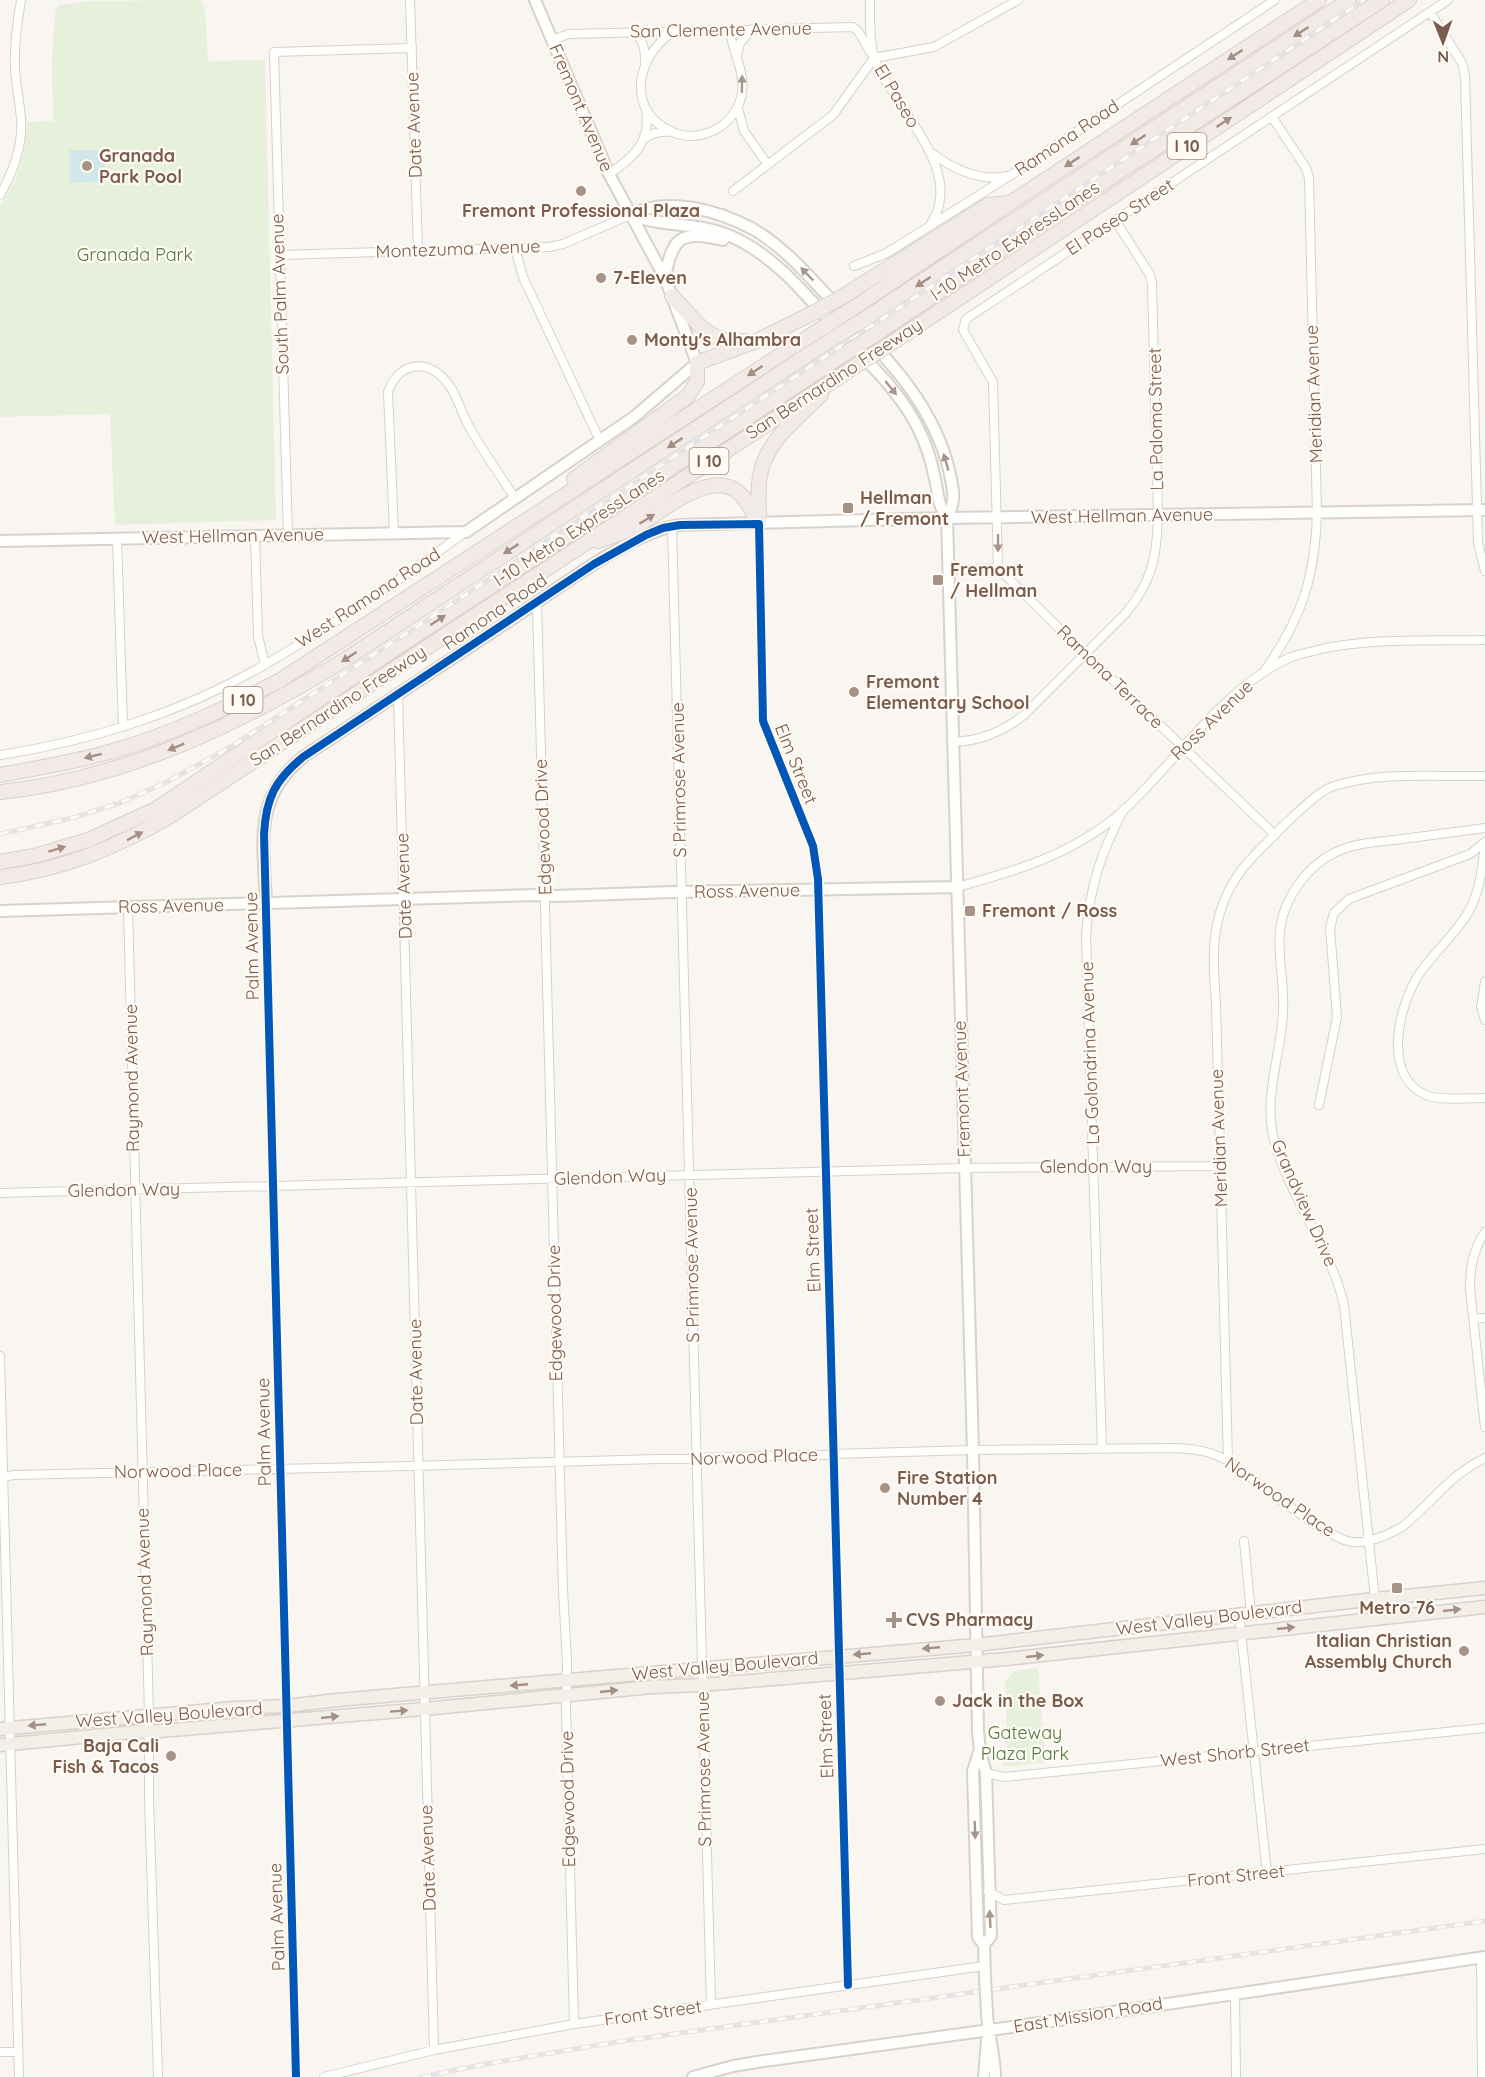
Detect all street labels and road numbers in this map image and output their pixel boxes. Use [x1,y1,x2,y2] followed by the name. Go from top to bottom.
[630,16,812,43] street label: San Clemente Avenue
[544,40,619,175] street label: Fremont Avenue
[869,60,925,132] street label: El Paseo
[400,71,427,179] street label: Date Avenue
[1010,94,1123,181] street label: Ramona Road
[1168,133,1206,159] road number: I 10
[1061,173,1178,260] street label: El Paseo Street
[926,175,1104,306] street label: I-10 Metro ExpressLanes
[265,213,294,375] street label: South Palm Avenue
[375,234,541,263] street label: Montezuma Avenue
[741,313,926,444] street label: San Bernardino Freeway
[1300,324,1327,464] street label: Meridian Avenue
[1143,347,1168,491] street label: La Paloma Street
[690,448,728,474] road number: I 10
[489,464,669,592] street label: I-10 Metro ExpressLanes
[1031,502,1213,529] street label: West Hellman Avenue
[142,522,324,549] street label: West Hellman Avenue
[291,542,444,653] street label: West Ramona Road
[438,568,551,655] street label: Ramona Road
[1052,620,1169,733] street label: Ramona Terrace
[245,640,430,771] street label: San Bernardino Freeway
[1165,674,1258,765] street label: Ross Avenue
[224,687,262,713] road number: I 10
[666,702,691,858] street label: S Primrose Avenue
[770,720,823,807] street label: Elm Street
[529,758,556,896] street label: Edgewood Drive
[390,832,417,940] street label: Date Avenue
[694,878,800,903] street label: Ross Avenue
[239,892,264,1000] street label: Palm Avenue
[118,893,224,918] street label: Ross Avenue
[1075,961,1104,1145] street label: La Golondrina Avenue
[119,1004,144,1152] street label: Raymond Avenue
[948,1020,975,1158] street label: Fremont Avenue
[1205,1068,1232,1208] street label: Meridian Avenue
[1266,1136,1343,1270] street label: Grandview Drive
[1040,1155,1152,1178] street label: Glendon Way
[553,1163,667,1190] street label: Glendon Way
[68,1177,180,1202] street label: Glendon Way
[679,1187,704,1343] street label: S Primrose Avenue
[800,1207,825,1293] street label: Elm Street
[542,1245,567,1381] street label: Edgewood Drive
[403,1319,428,1425] street label: Date Avenue
[251,1378,276,1486] street label: Palm Avenue
[690,1443,818,1470] street label: Norwood Place
[1221,1451,1340,1542] street label: Norwood Place
[114,1458,242,1483] street label: Norwood Place
[130,1507,159,1657] street label: Raymond Avenue
[1115,1595,1303,1640] street label: West Valley Boulevard
[631,1646,819,1685] street label: West Valley Boulevard
[691,1691,716,1847] street label: S Primrose Avenue
[813,1693,838,1779] street label: Elm Street
[75,1696,263,1733] street label: West Valley Boulevard
[555,1731,580,1867] street label: Edgewood Drive
[1159,1733,1311,1772] street label: West Shorb Street
[414,1804,441,1912] street label: Date Avenue
[1186,1859,1286,1892] street label: Front Street
[263,1862,290,1972] street label: Palm Avenue
[1012,1991,1164,2038] street label: East Mission Road
[603,1994,703,2031] street label: Front Street

